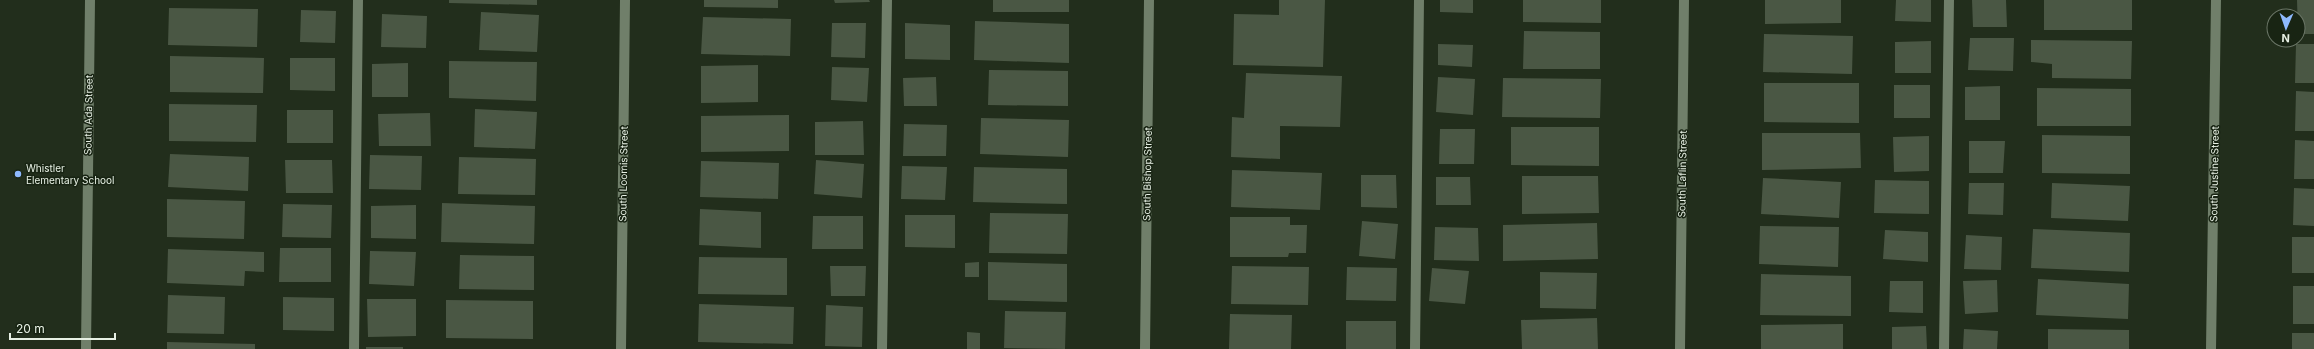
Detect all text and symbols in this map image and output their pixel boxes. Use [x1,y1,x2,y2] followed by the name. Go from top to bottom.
[2266,8,2306,48] north arrow
[2281,31,2290,45] text: N
[81,74,95,155] street label: South Ada Street
[616,125,630,222] street label: South Loomis Street
[2207,125,2221,222] street label: South Justine Street
[1140,126,1154,221] street label: South Bishop Street
[1675,130,1689,218] street label: South Laflin Street
[26,162,115,186] place label: Whistler Elementary School
[13,169,23,179] marker: Whistler Elementary School
[10,315,115,341] scale bar
[16,321,45,336] text: 20 m

